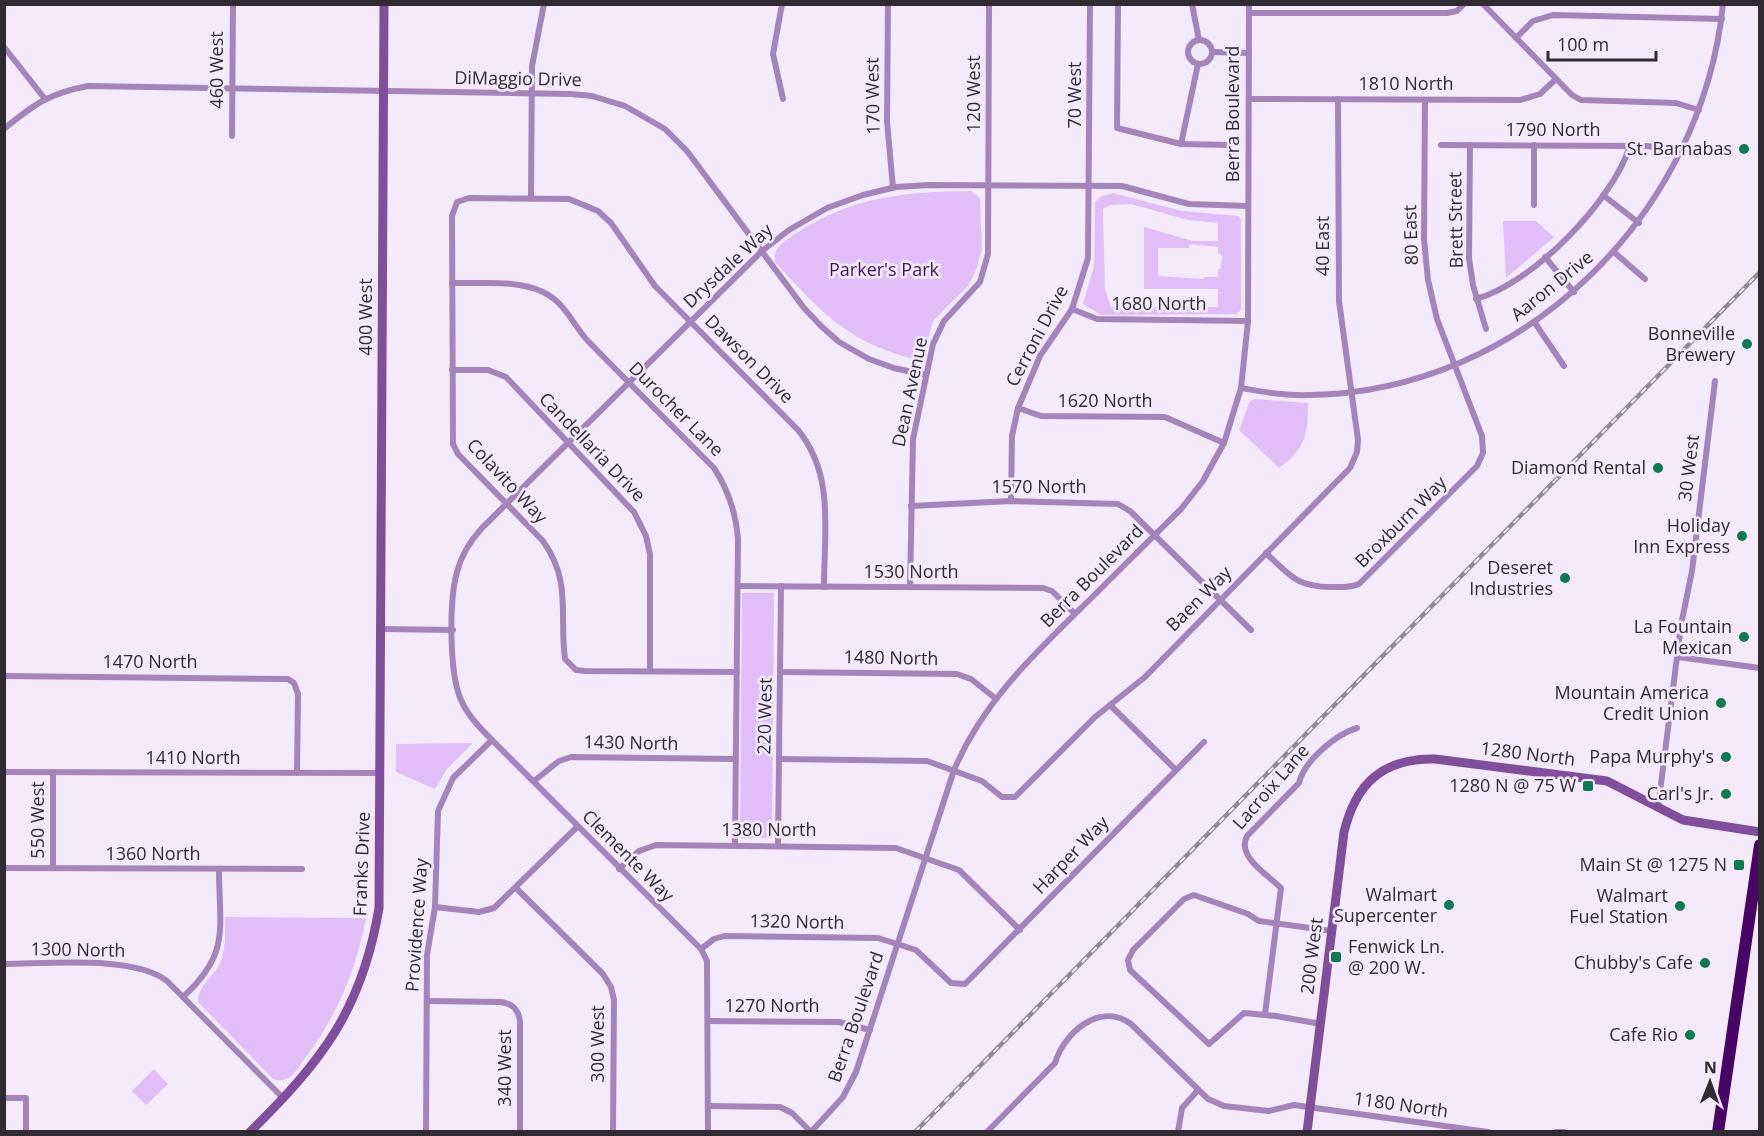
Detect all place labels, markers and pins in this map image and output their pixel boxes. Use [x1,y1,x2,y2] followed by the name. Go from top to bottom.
[1627,136,1732,160] place label: St. Barnabas
[1737,142,1751,156] marker: St. Barnabas
[1648,321,1736,366] place label: Bonneville Brewery
[1740,337,1754,351] marker: Bonneville Brewery
[1511,455,1646,479] place label: Diamond Rental
[1651,461,1665,475] marker: Diamond Rental
[1633,513,1731,558] place label: Holiday Inn Express
[1735,529,1749,543] marker: Holiday Inn Express
[1469,555,1553,600] place label: Deseret Industries
[1558,571,1572,585] marker: Deseret Industries
[1634,614,1732,659] place label: La Fountain Mexican
[1737,630,1751,644] marker: La Fountain Mexican
[1555,680,1709,725] place label: Mountain America Credit Union
[1714,696,1728,710] marker: Mountain America Credit Union
[1589,744,1714,768] place label: Papa Murphy's
[1719,750,1733,764] marker: Papa Murphy's
[1449,773,1576,797] place label: 1280 N @ 75 W
[1581,779,1595,793] marker: 1280 N @ 75 W
[1647,781,1714,805] place label: Carl's Jr.
[1719,787,1733,801] marker: Carl's Jr.
[1579,852,1727,876] place label: Main St @ 1275 N
[1732,858,1746,872] marker: Main St @ 1275 N
[1334,882,1438,927] place label: Walmart Supercenter
[1569,883,1668,928] place label: Walmart Fuel Station
[1442,898,1456,912] marker: Walmart Supercenter
[1673,899,1687,913] marker: Walmart Fuel Station
[1348,934,1445,979] place label: Fenwick Ln. @ 200 W.
[1329,950,1343,964] marker: Fenwick Ln. @ 200 W.
[1574,950,1693,974] place label: Chubby's Cafe
[1698,956,1712,970] marker: Chubby's Cafe
[1609,1022,1678,1046] place label: Cafe Rio
[1683,1028,1697,1042] marker: Cafe Rio

